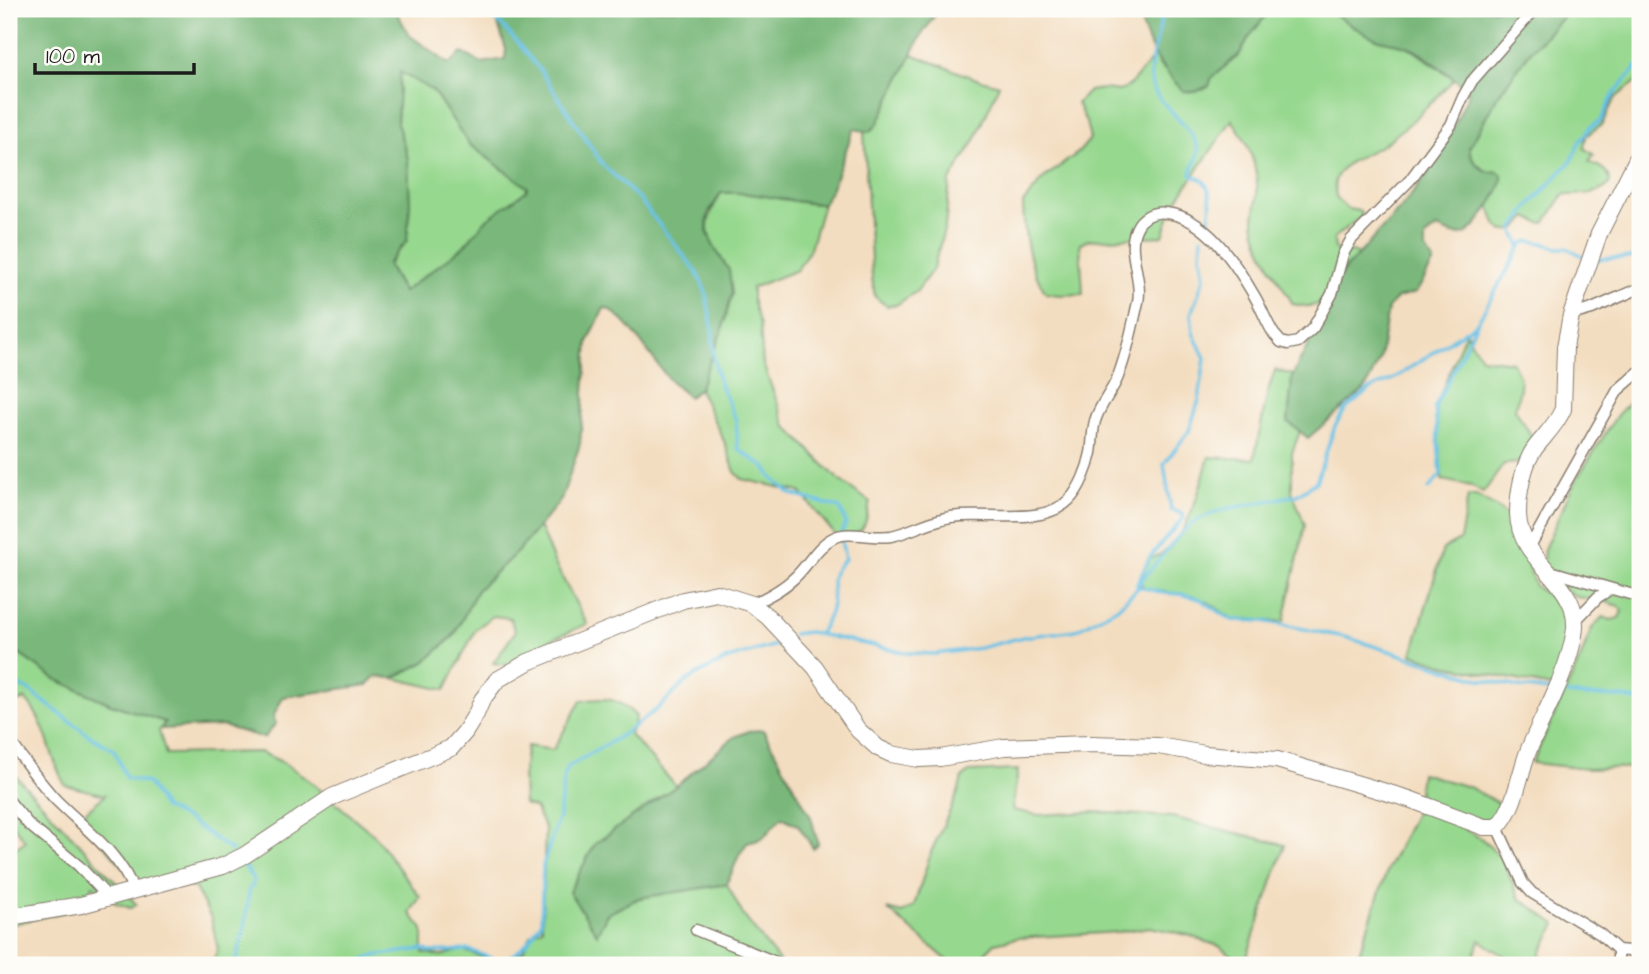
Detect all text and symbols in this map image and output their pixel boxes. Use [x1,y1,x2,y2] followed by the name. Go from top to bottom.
[35,32,194,76] scale bar
[46,42,101,71] text: 100 m

